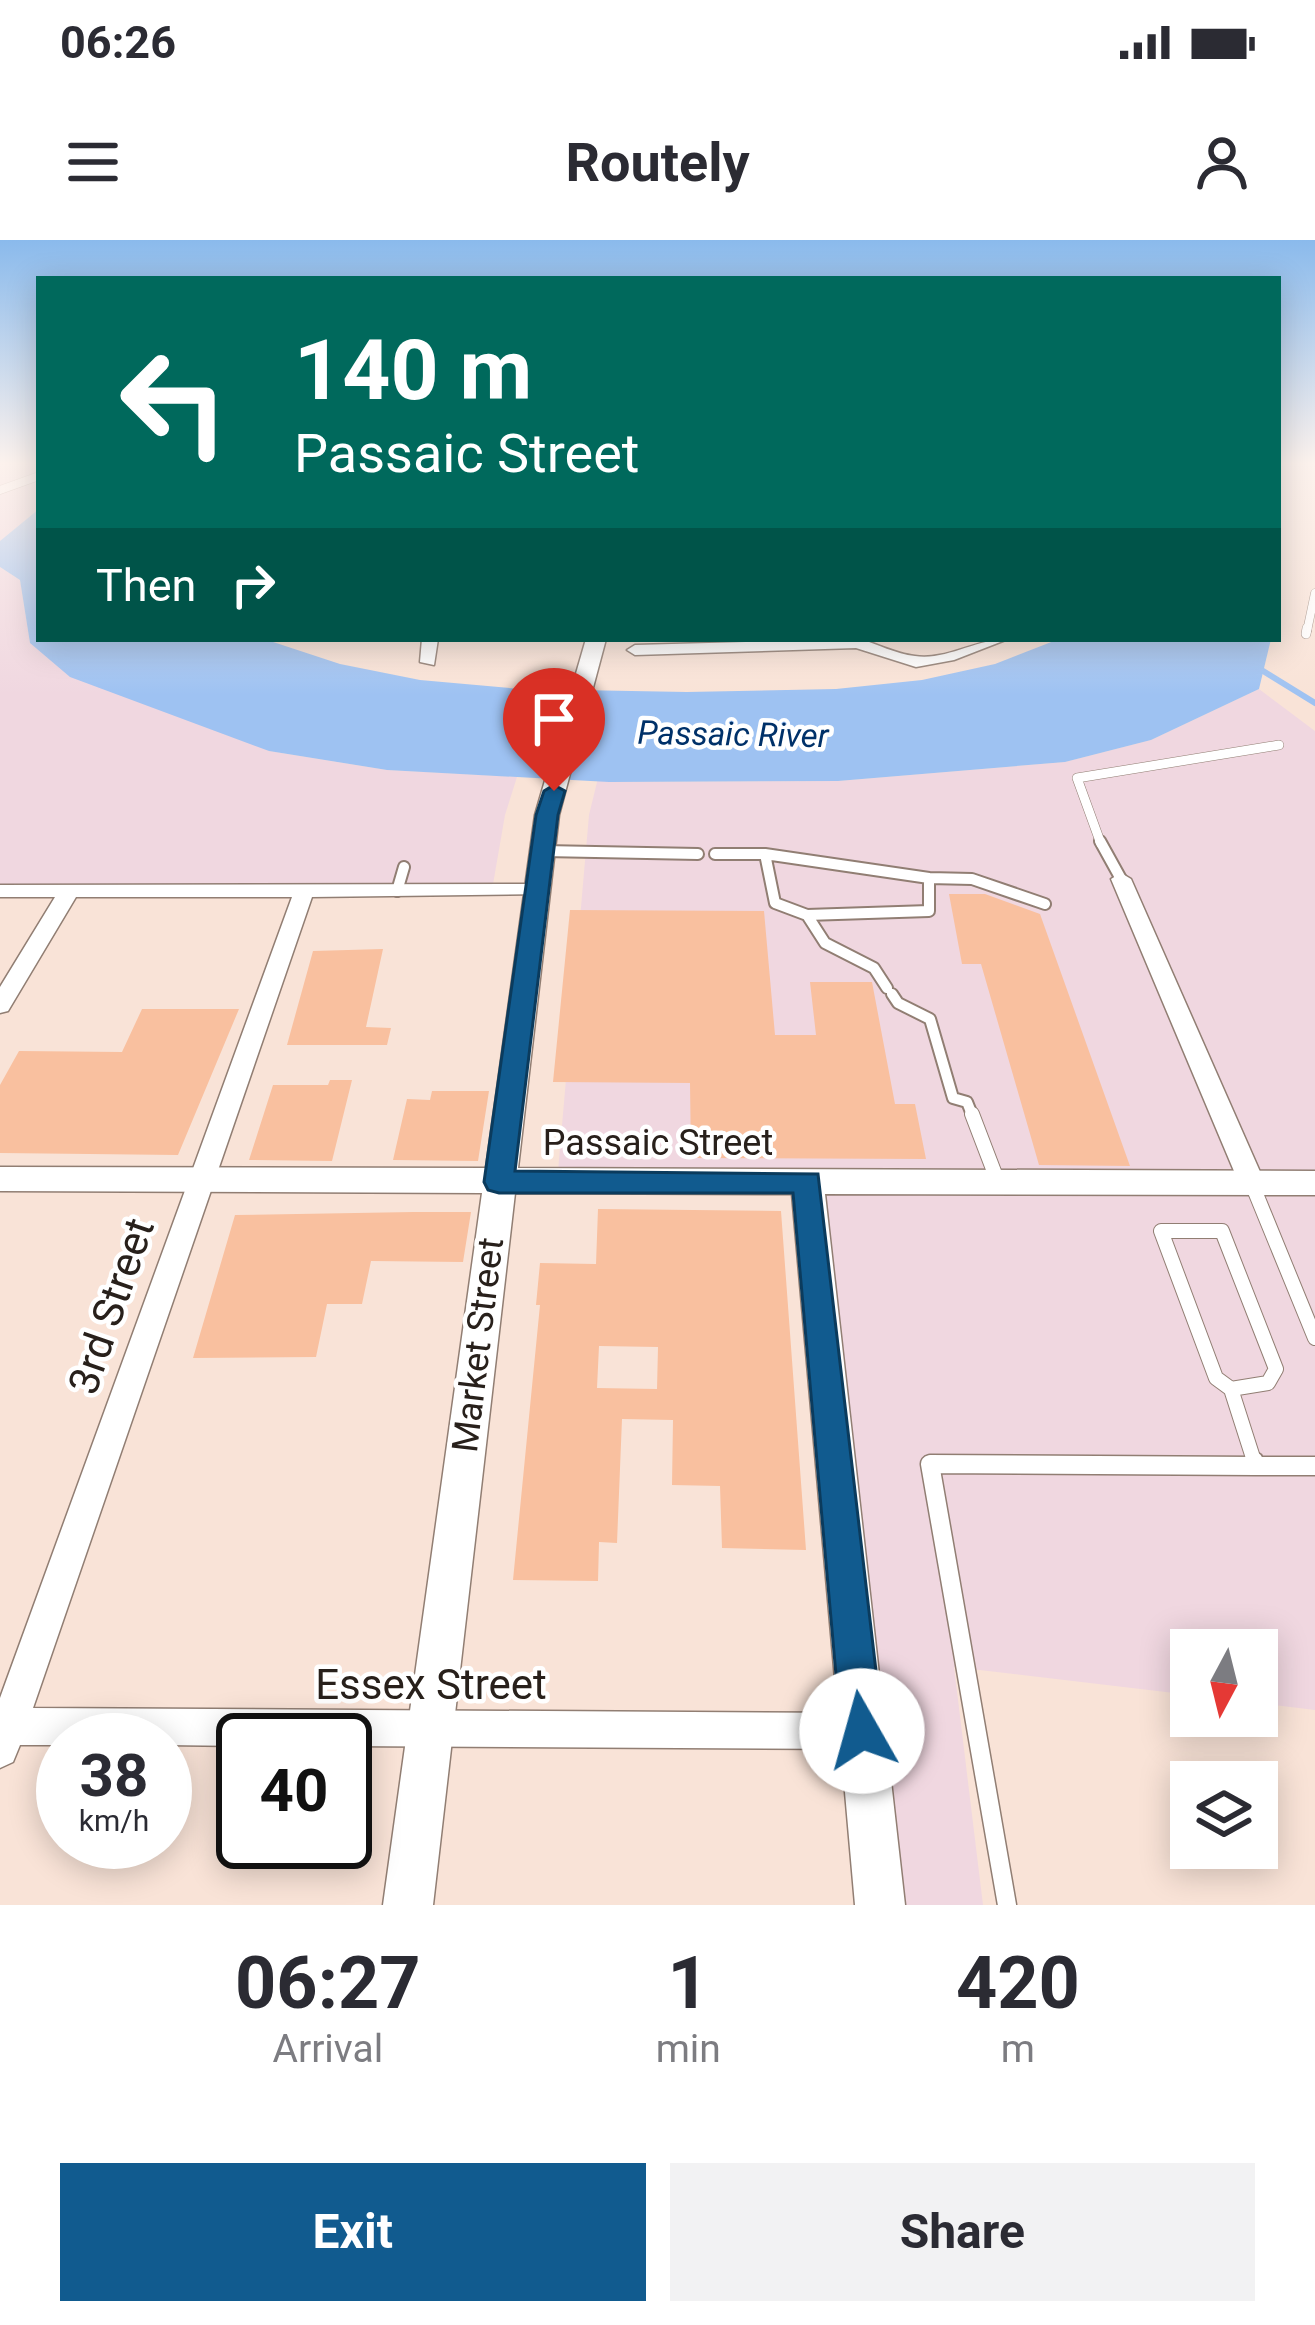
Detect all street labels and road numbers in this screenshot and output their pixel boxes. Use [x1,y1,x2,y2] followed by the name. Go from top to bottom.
[543,1122,773,1164] street label: Passaic Street
[58,1212,164,1400] street label: 3rd Street
[444,1235,512,1455] street label: Market Street
[315,1660,547,1709] street label: Essex Street

